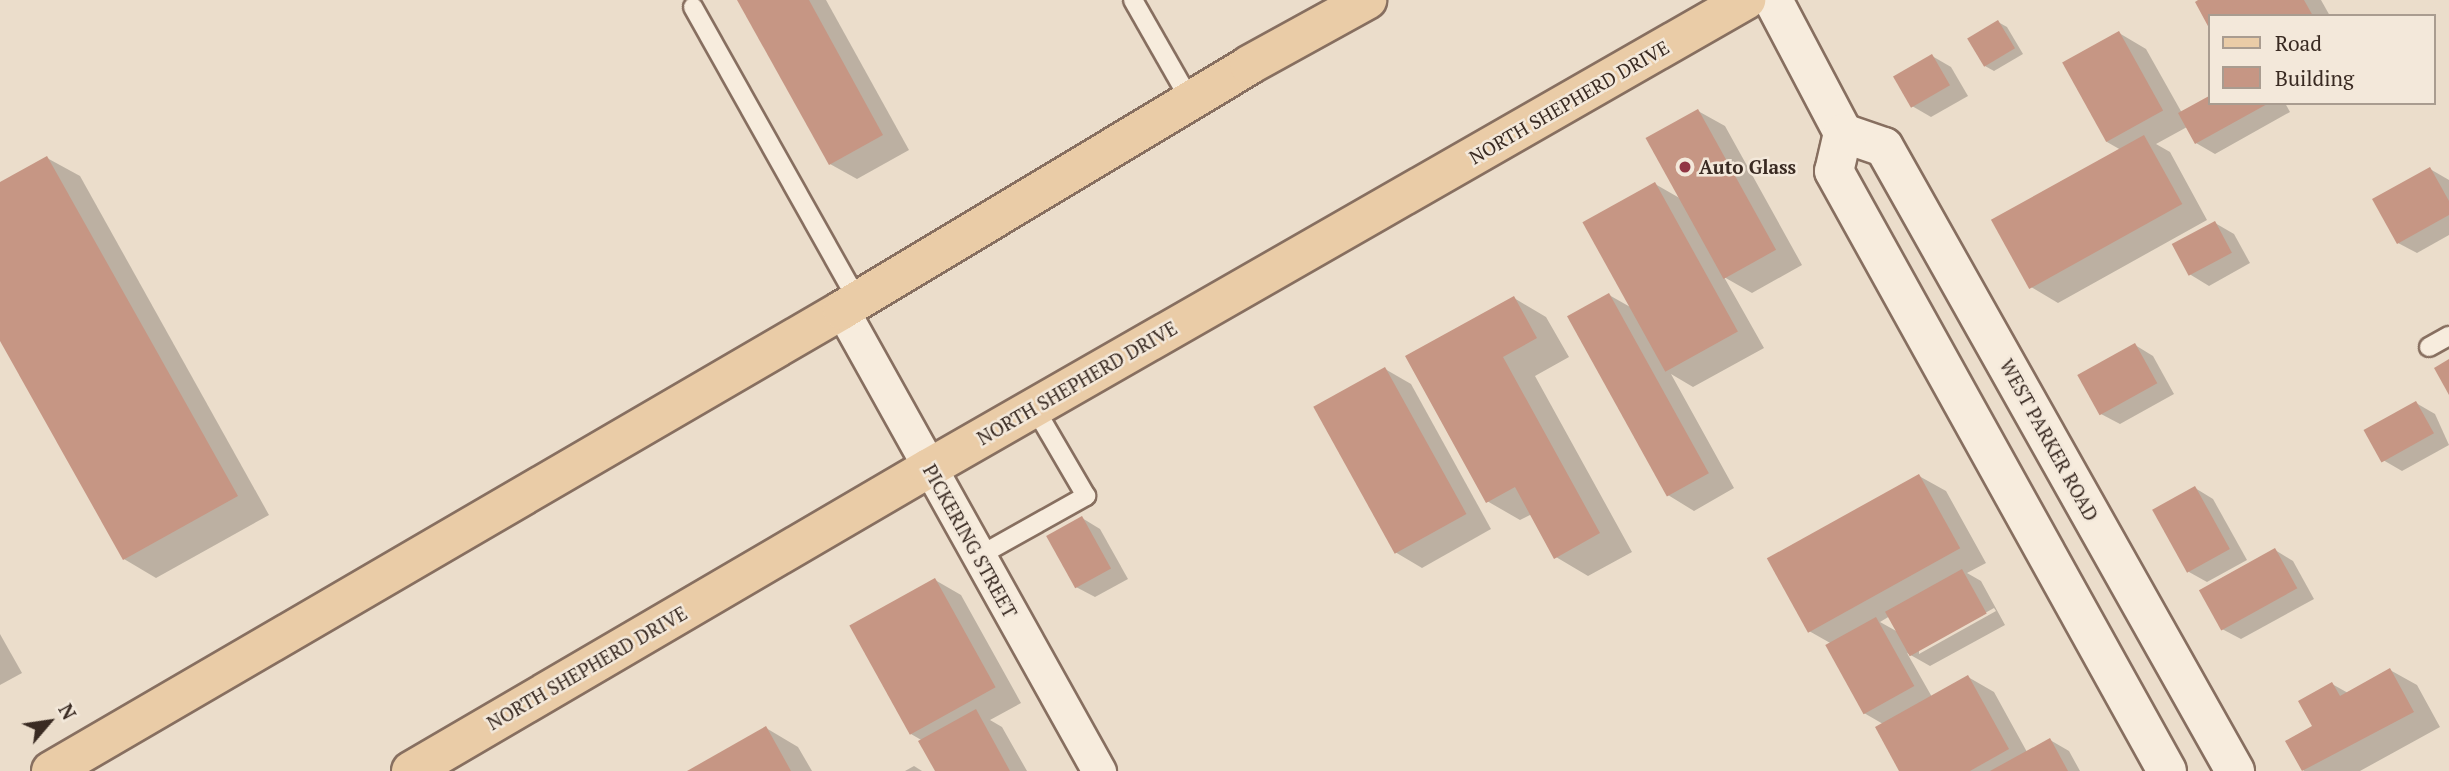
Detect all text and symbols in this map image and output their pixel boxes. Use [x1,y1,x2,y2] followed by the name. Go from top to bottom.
[2208,14,2435,105] legend
[2275,29,2322,57] text: Road
[1465,35,1673,169] street label: NORTH SHEPHERD DRIVE
[2275,64,2354,92] text: Building
[1699,156,1796,178] place label: Auto Glass
[1677,159,1693,175] marker: Auto Glass
[973,316,1181,450] street label: NORTH SHEPHERD DRIVE
[1995,355,2103,525] street label: WEST PARKER ROAD
[918,460,1022,622] street label: PICKERING STREET
[483,601,691,735] street label: NORTH SHEPHERD DRIVE
[14,687,84,757] north arrow
[53,699,82,724] text: N

